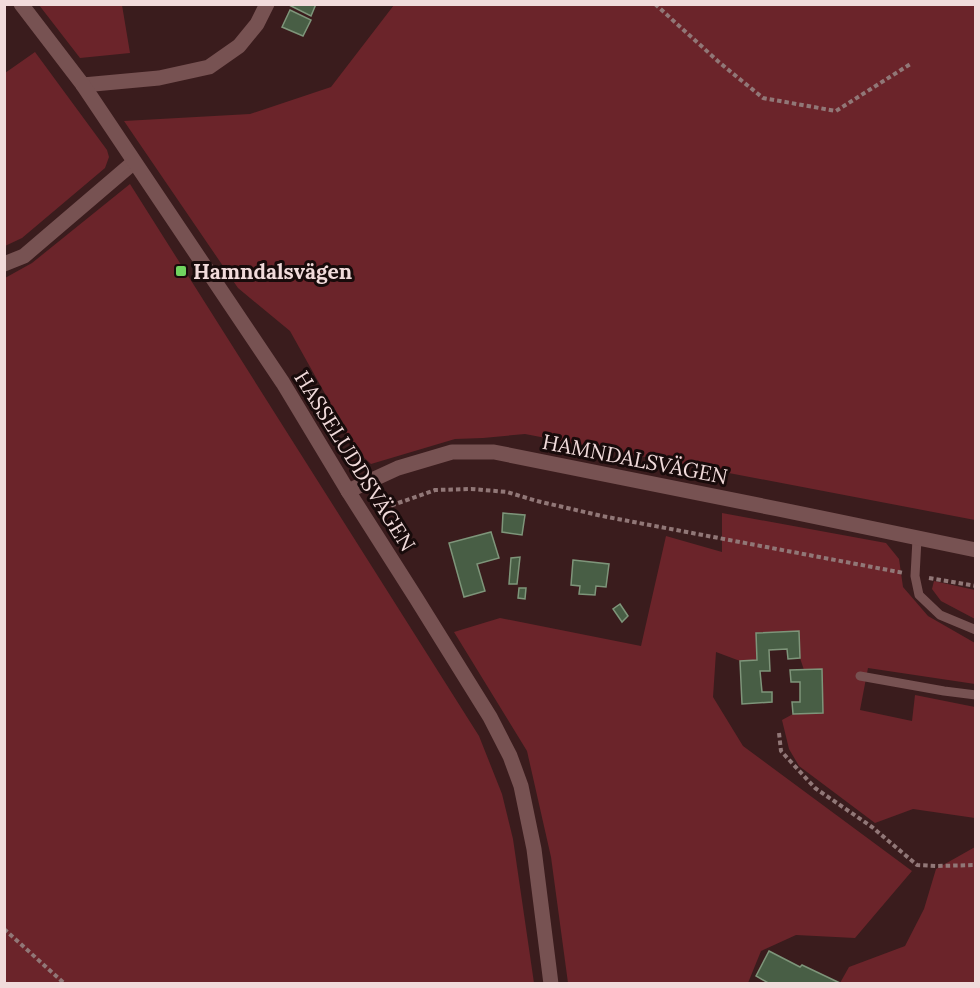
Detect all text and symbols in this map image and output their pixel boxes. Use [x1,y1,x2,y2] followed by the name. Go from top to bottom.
[193,258,352,285] place label: Hamndalsvägen
[174,264,188,278] marker: Hamndalsvägen
[288,366,422,556] street label: HASSELUDDSVÄGEN
[540,428,730,490] street label: HAMNDALSVÄGEN

